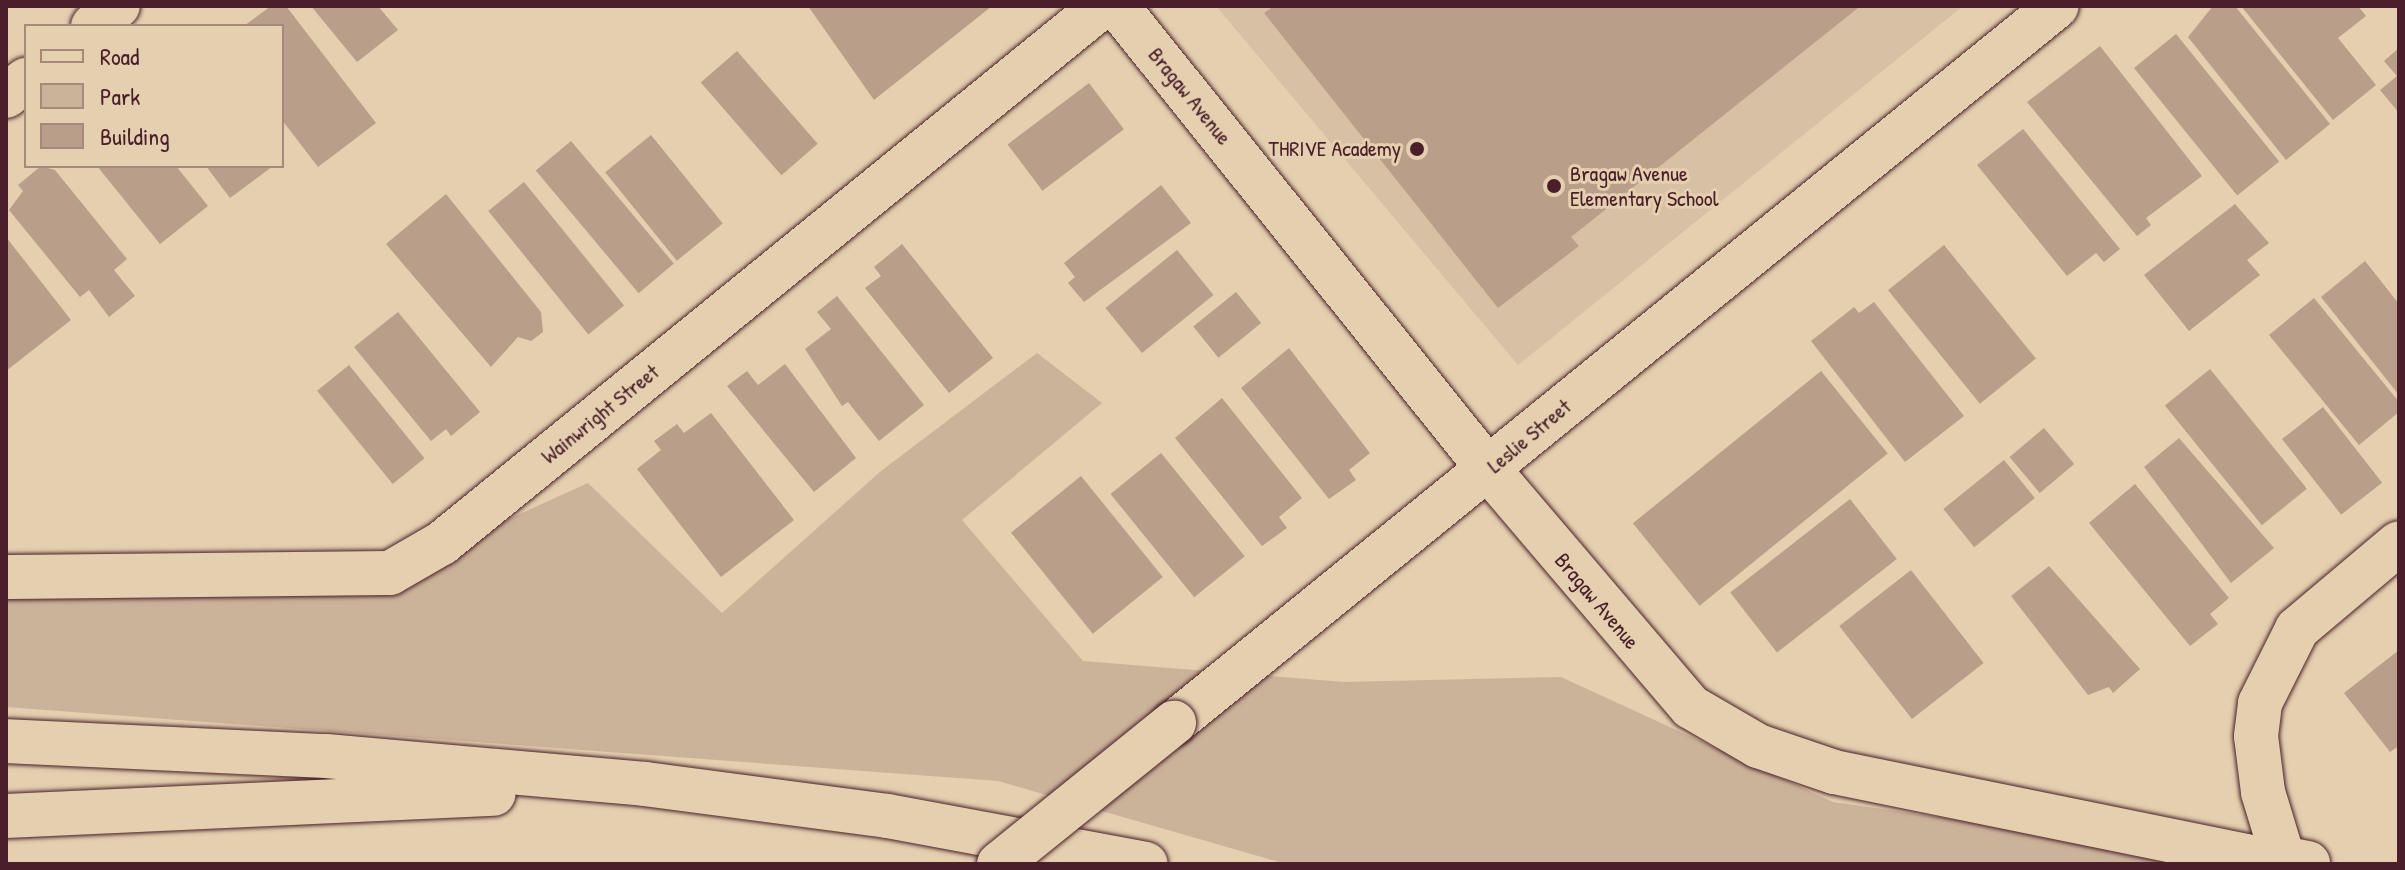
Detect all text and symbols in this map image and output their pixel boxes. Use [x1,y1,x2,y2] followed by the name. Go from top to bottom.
[24,24,284,168] legend
[100,40,139,72] text: Road
[1143,42,1237,150] street label: Bragaw Avenue
[100,80,140,112] text: Park
[100,120,170,152] text: Building
[1269,136,1401,162] place label: THRIVE Academy
[1408,140,1426,158] marker: THRIVE Academy
[1570,160,1718,212] place label: Bragaw Avenue Elementary School
[1545,177,1563,195] marker: Bragaw Avenue Elementary School
[536,359,664,469] street label: Wainwright Street
[1482,393,1576,479] street label: Leslie Street
[1549,547,1645,655] street label: Bragaw Avenue

